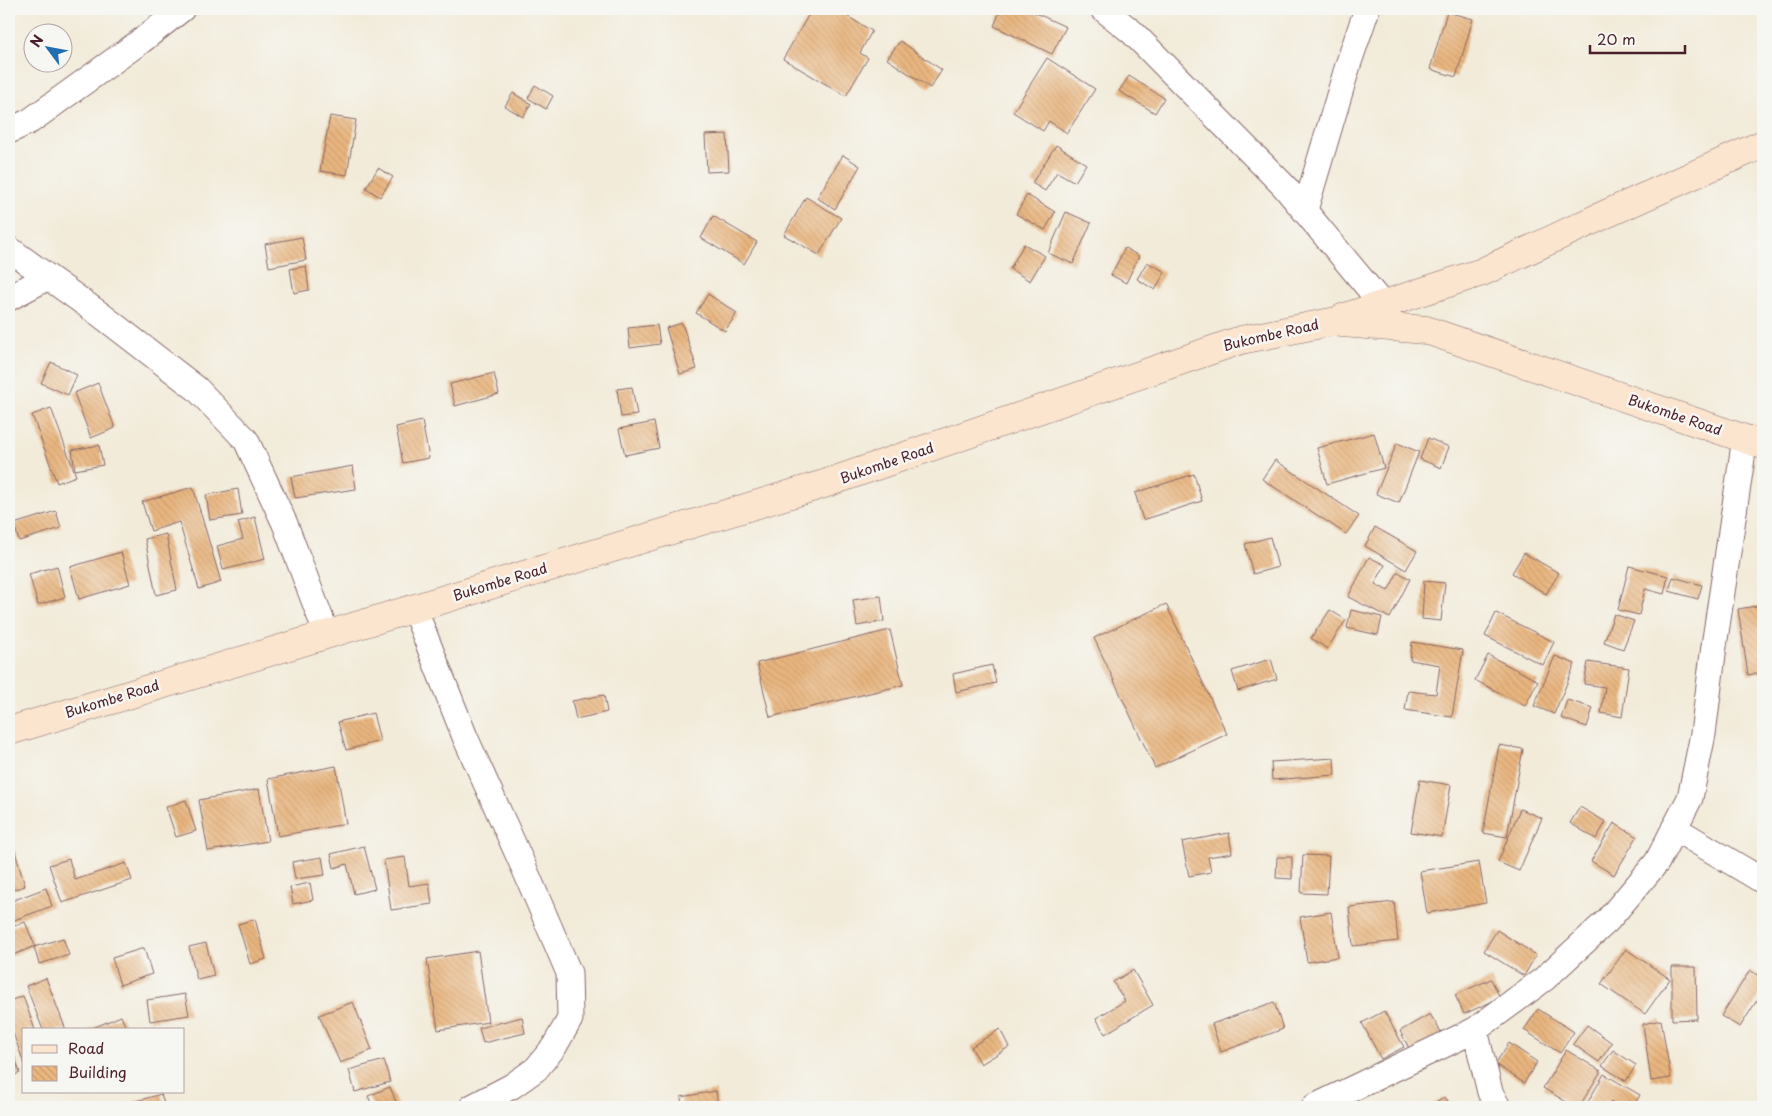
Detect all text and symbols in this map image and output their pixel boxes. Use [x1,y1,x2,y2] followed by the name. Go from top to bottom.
[22,22,72,72] north arrow
[1590,22,1684,54] scale bar
[1597,27,1636,50] text: 20 m
[25,31,48,51] text: N
[1221,313,1321,356] street label: Bukombe Road
[1625,389,1725,440] street label: Bukombe Road
[837,437,937,488] street label: Bukombe Road
[450,557,550,606] street label: Bukombe Road
[62,674,162,723] street label: Bukombe Road
[22,1028,185,1094] legend
[68,1036,104,1059] text: Road
[68,1060,127,1083] text: Building

